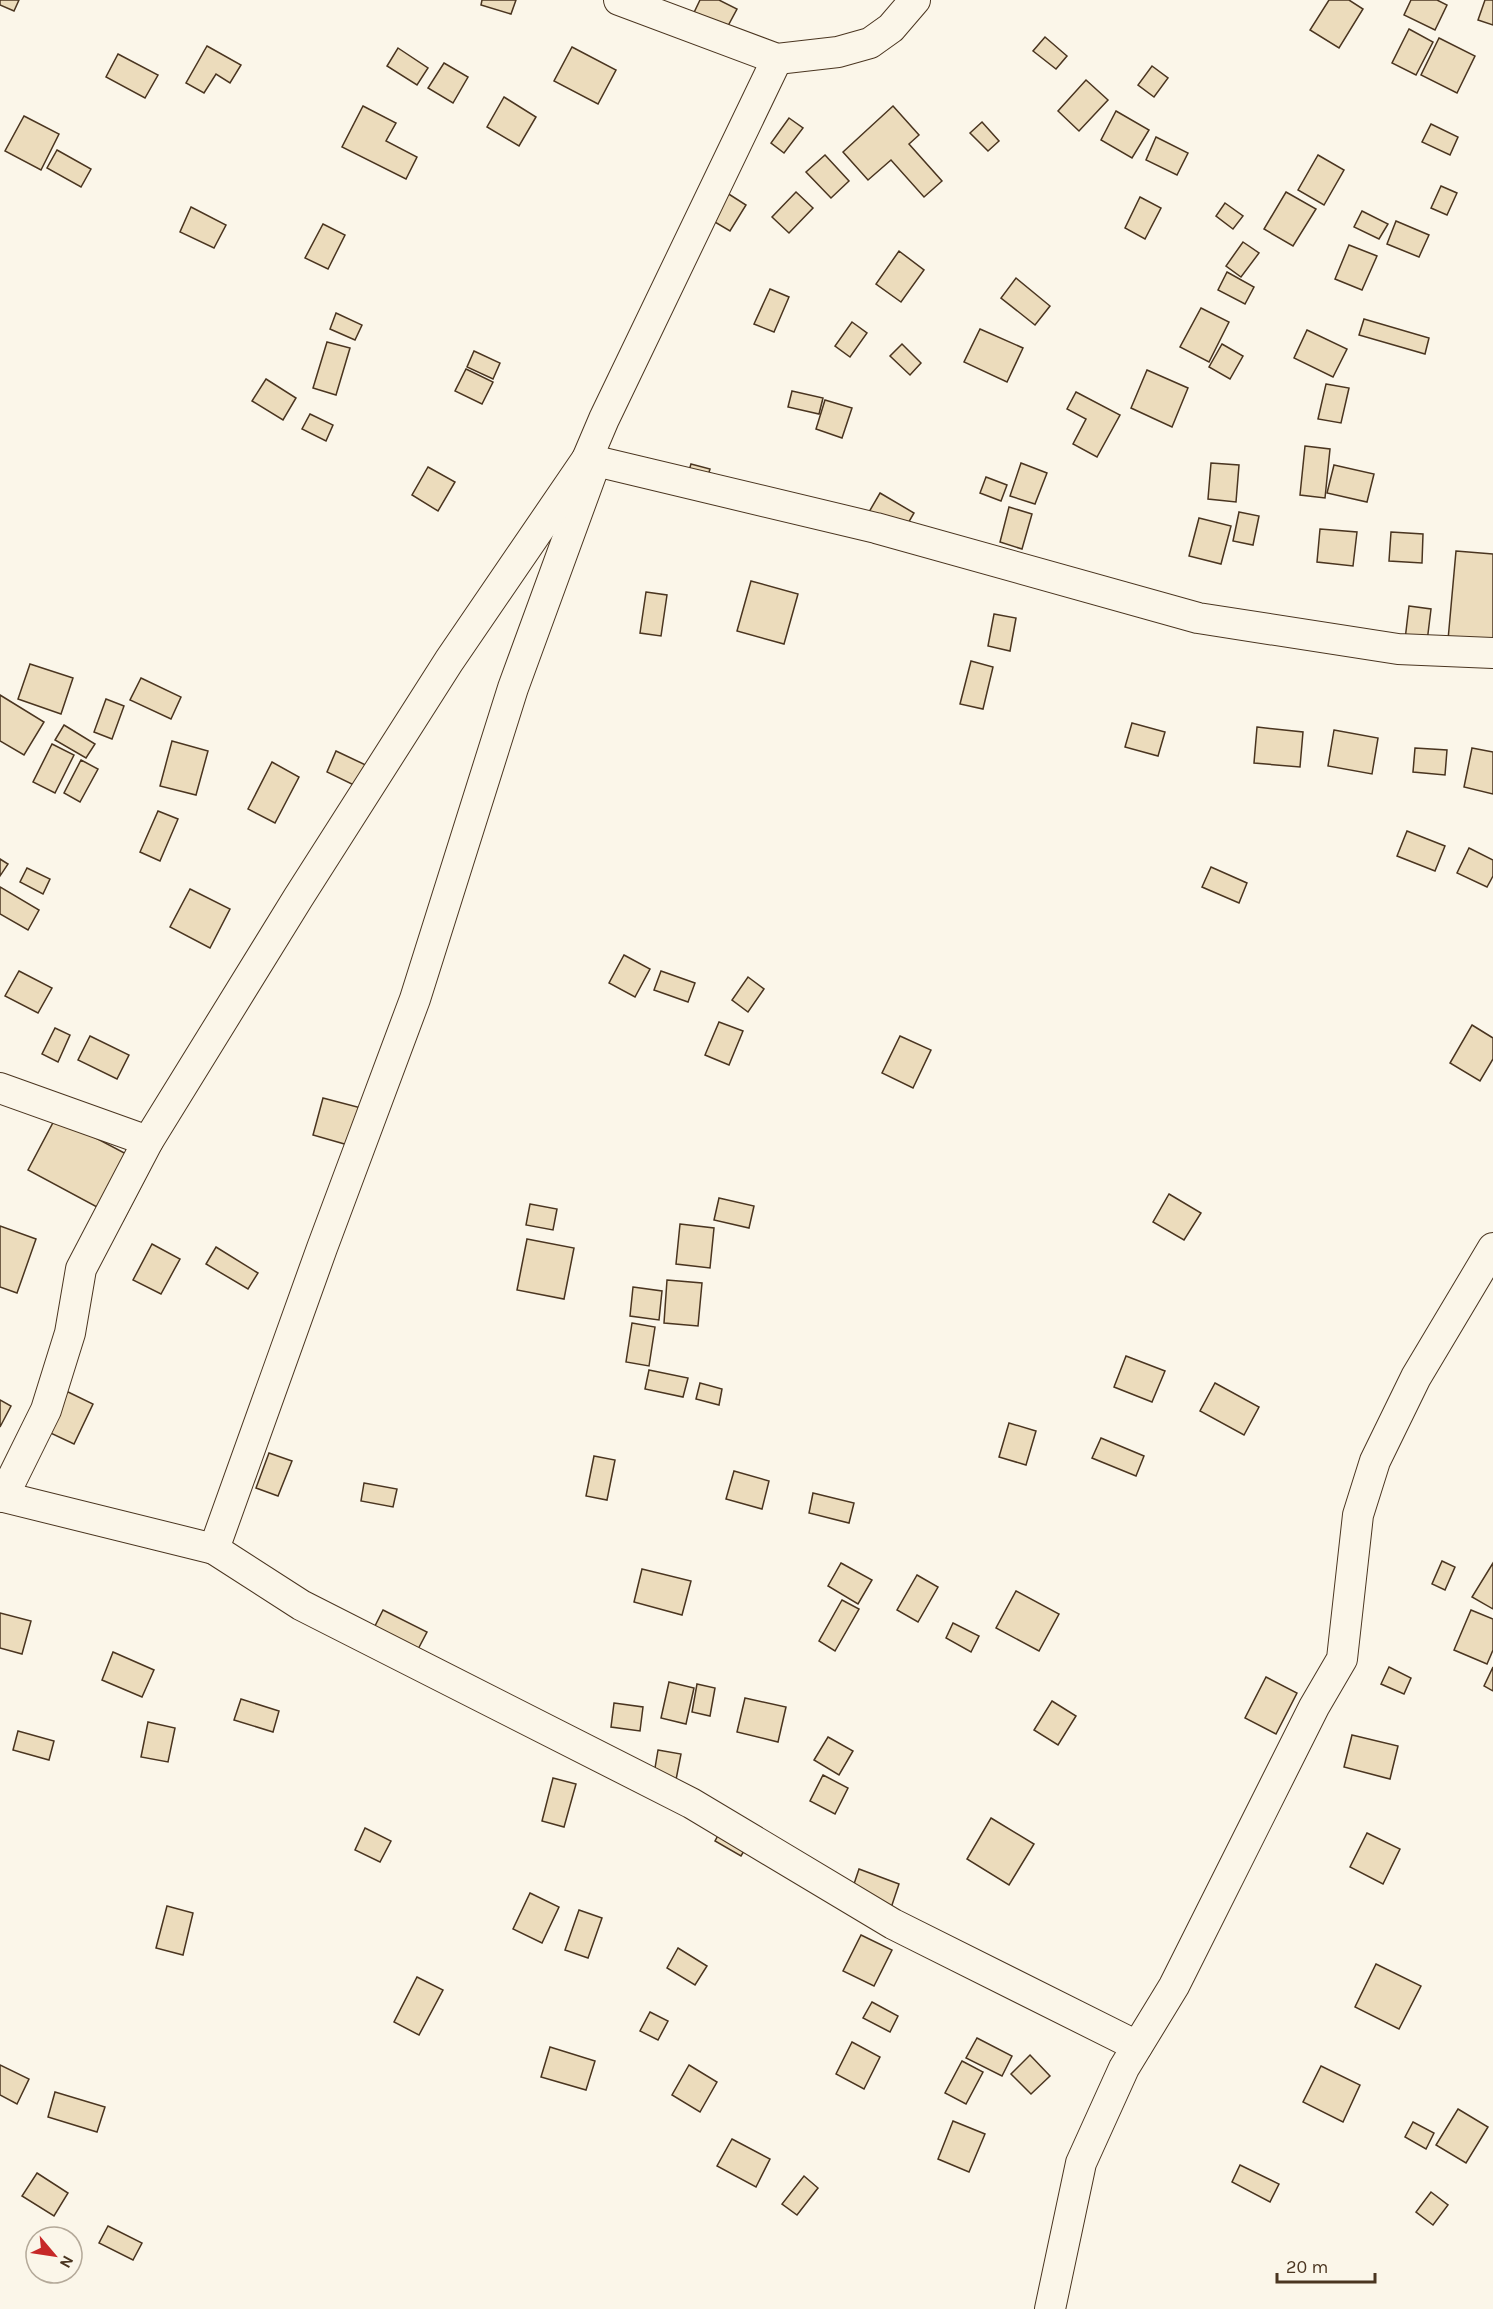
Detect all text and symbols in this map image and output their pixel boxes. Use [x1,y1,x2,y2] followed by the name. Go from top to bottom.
[24,2225,84,2285] north arrow
[1277,2246,1374,2284] scale bar
[56,2252,78,2272] text: N
[1286,2256,1328,2278] text: 20 m

